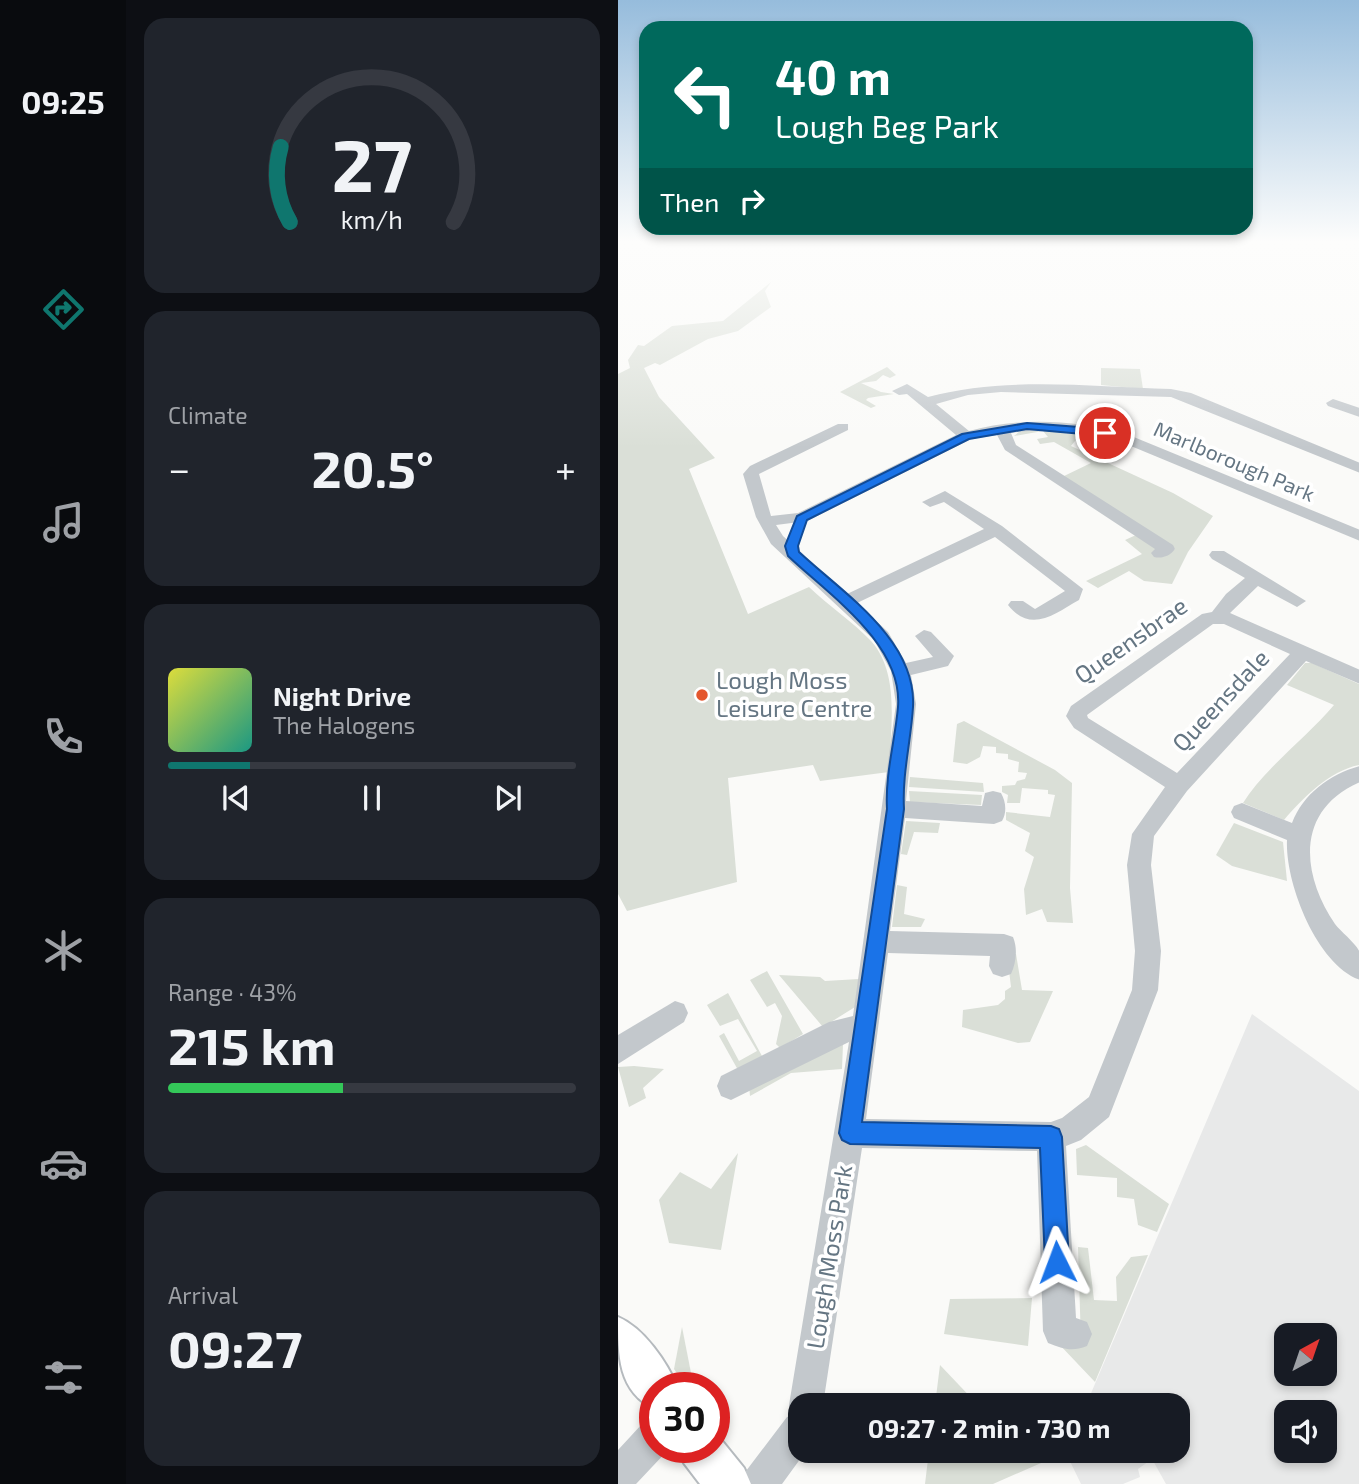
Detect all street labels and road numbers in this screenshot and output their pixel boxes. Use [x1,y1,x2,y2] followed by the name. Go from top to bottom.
[1150,415,1319,506] street label: Marlborough Park
[1068,590,1192,689] street label: Queensbrae
[1165,643,1274,757] street label: Queensdale
[800,1163,857,1351] street label: Lough Moss Park

